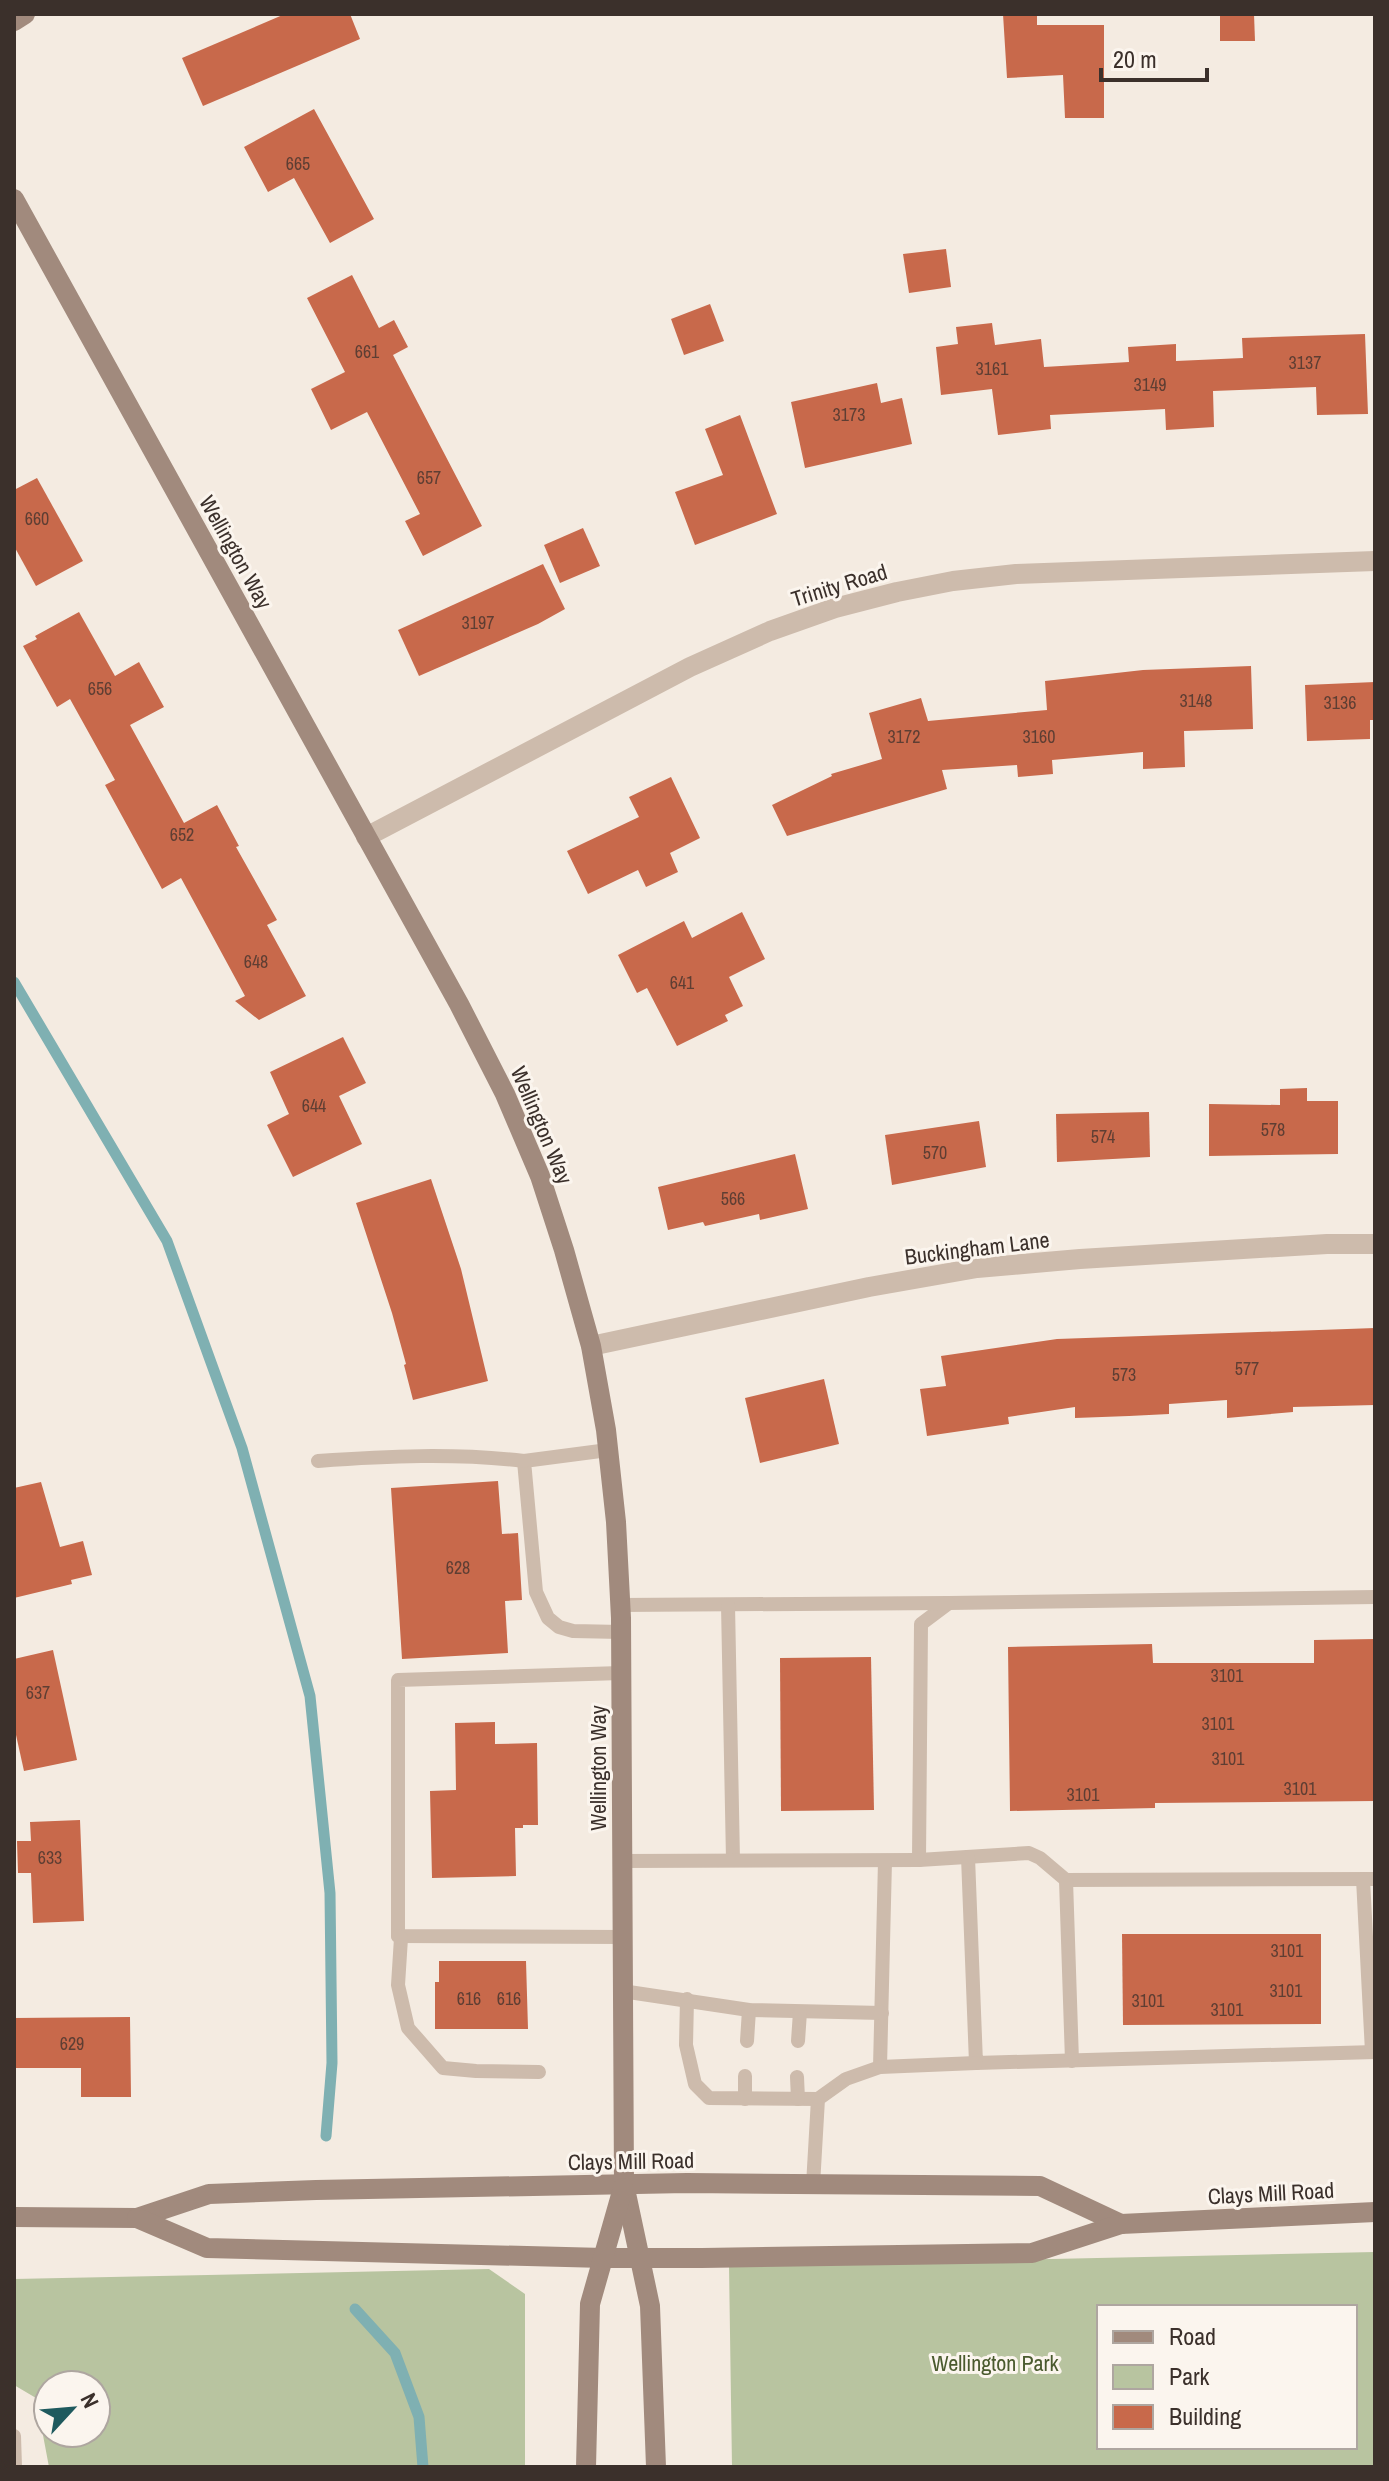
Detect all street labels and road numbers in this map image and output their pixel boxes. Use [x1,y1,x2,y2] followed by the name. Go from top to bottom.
[192,490,280,614] street label: Wellington Way
[787,556,891,614] street label: Trinity Road
[504,1061,580,1189] street label: Wellington Way
[903,1224,1051,1272] street label: Buckingham Lane
[583,1705,613,1831] street label: Wellington Way
[568,2145,694,2177] street label: Clays Mill Road
[1207,2175,1335,2211] street label: Clays Mill Road

